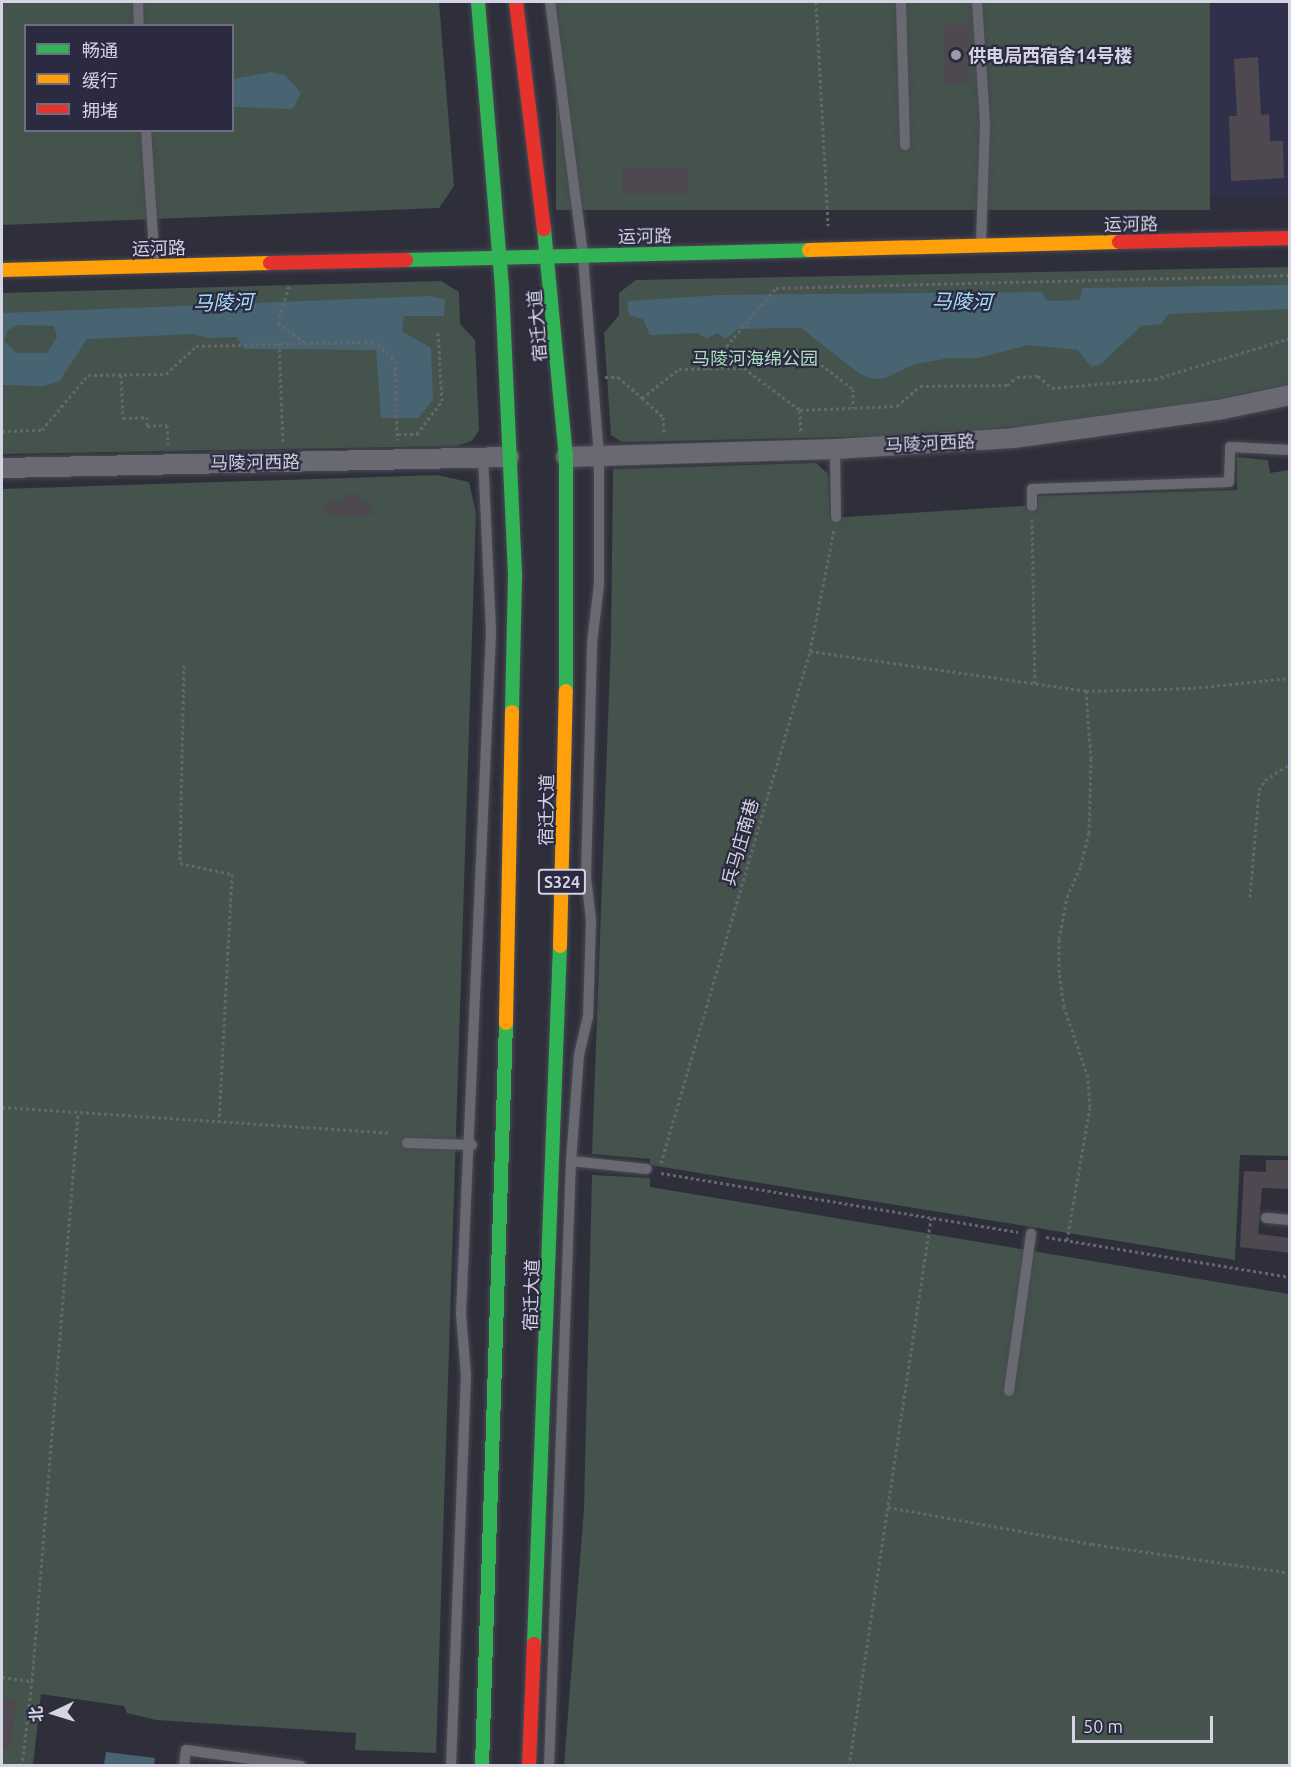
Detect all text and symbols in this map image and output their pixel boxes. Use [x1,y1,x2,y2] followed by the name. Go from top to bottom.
[24,24,234,132] legend
[82,40,118,60] text: 畅通
[968,44,1132,66] place label: 供电局西宿舍14号楼
[949,48,963,62] marker: 供电局西宿舍14号楼
[82,70,118,90] text: 缓行
[82,100,118,120] text: 拥堵
[1104,213,1158,235] street label: 运河路
[618,225,672,247] street label: 运河路
[132,237,186,259] street label: 运河路
[932,288,992,314] water label: 马陵河
[193,289,253,315] water label: 马陵河
[523,289,551,363] street label: 宿迁大道
[692,347,818,369] park label: 马陵河海绵公园
[884,430,976,456] street label: 马陵河西路
[210,450,300,474] street label: 马陵河西路
[535,774,557,846] street label: 宿迁大道
[717,796,763,888] street label: 兵马庄南巷
[536,869,588,895] road number: S324
[519,1259,543,1331] street label: 宿迁大道
[24,1683,84,1743] north arrow
[1075,1704,1216,1742] scale bar
[27,1706,46,1723] text: 北
[1083,1716,1123,1736] text: 50 m

